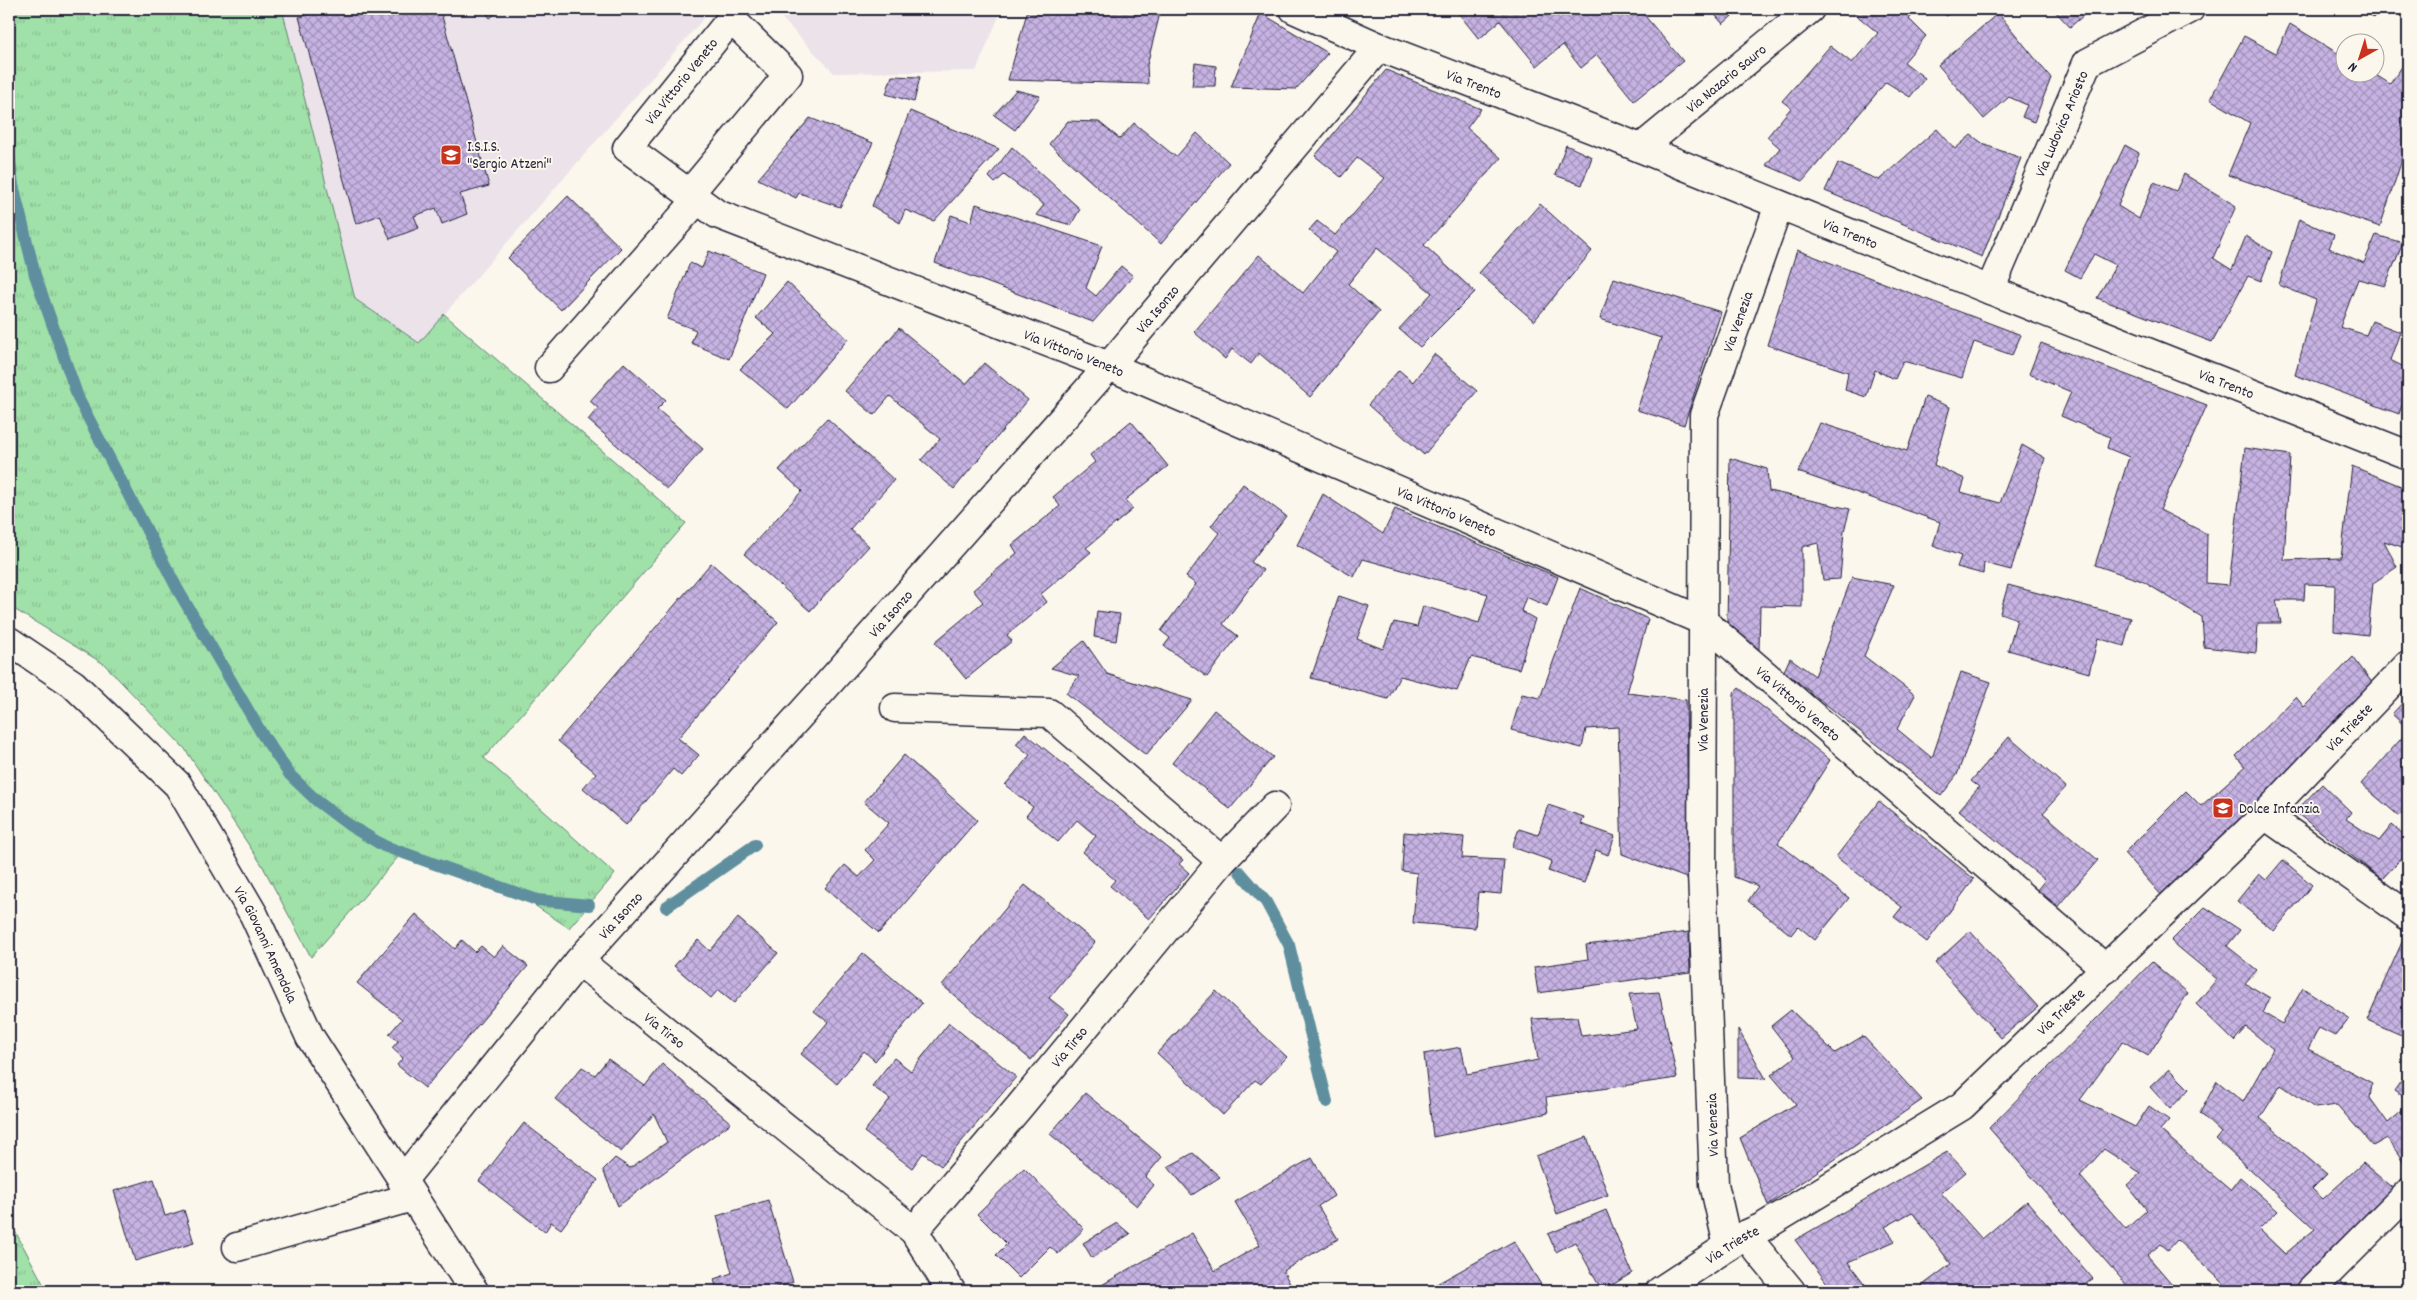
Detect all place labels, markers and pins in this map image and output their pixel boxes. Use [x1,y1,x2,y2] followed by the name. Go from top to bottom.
[467,137,552,176] place label: I.S.I.S. "Sergio Atzeni"
[439,143,463,167] school or university icon: I.S.I.S. "Sergio Atzeni"
[2211,796,2235,820] school or university icon: Dolce Infanzia
[2239,799,2320,821] place label: Dolce Infanzia

